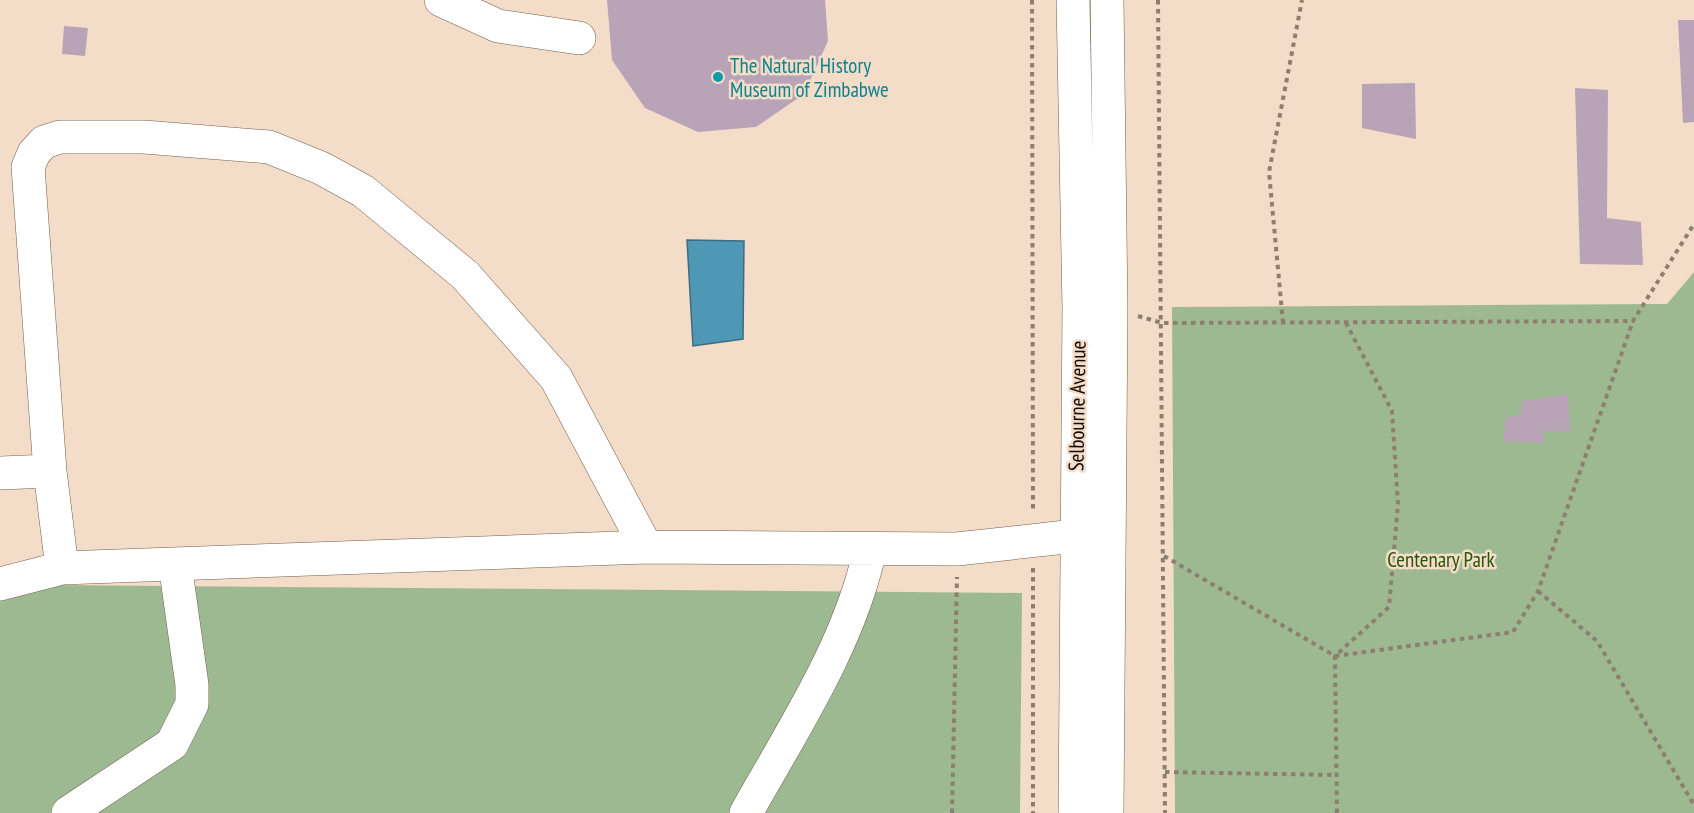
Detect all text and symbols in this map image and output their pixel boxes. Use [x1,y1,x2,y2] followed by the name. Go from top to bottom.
[730,52,889,103] place label: The Natural History Museum of Zimbabwe
[711,70,725,84] marker: The Natural History Museum of Zimbabwe
[1062,341,1092,471] street label: Selbourne Avenue
[1387,546,1495,573] park label: Centenary Park

